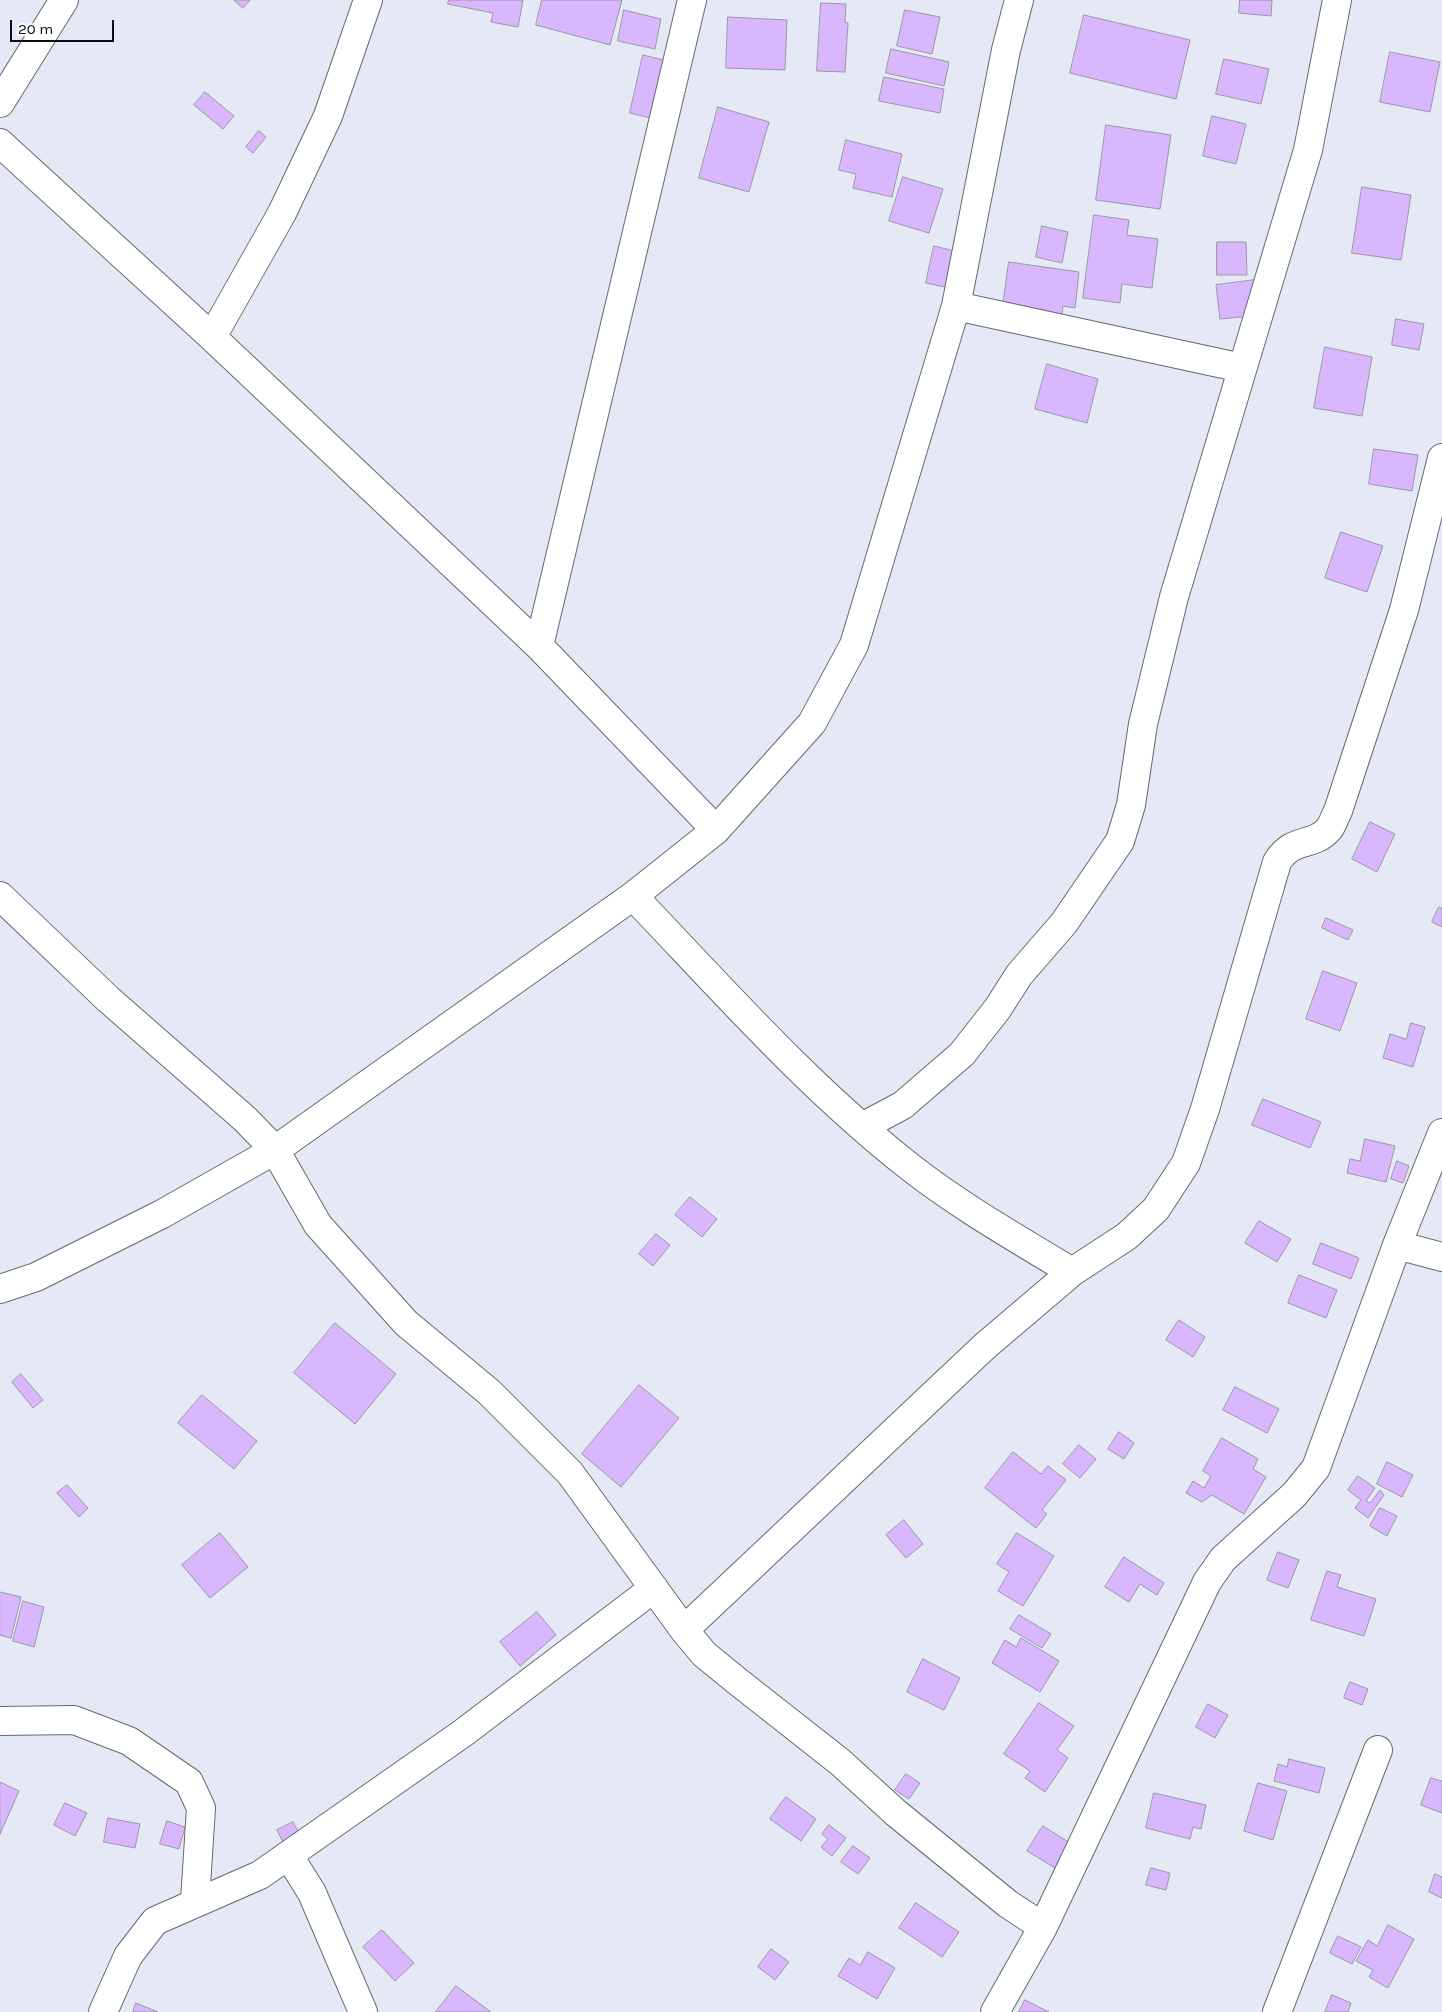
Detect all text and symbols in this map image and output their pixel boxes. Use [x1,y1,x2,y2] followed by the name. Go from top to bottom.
[12,10,116,42] scale bar
[18,20,53,38] text: 20 m

